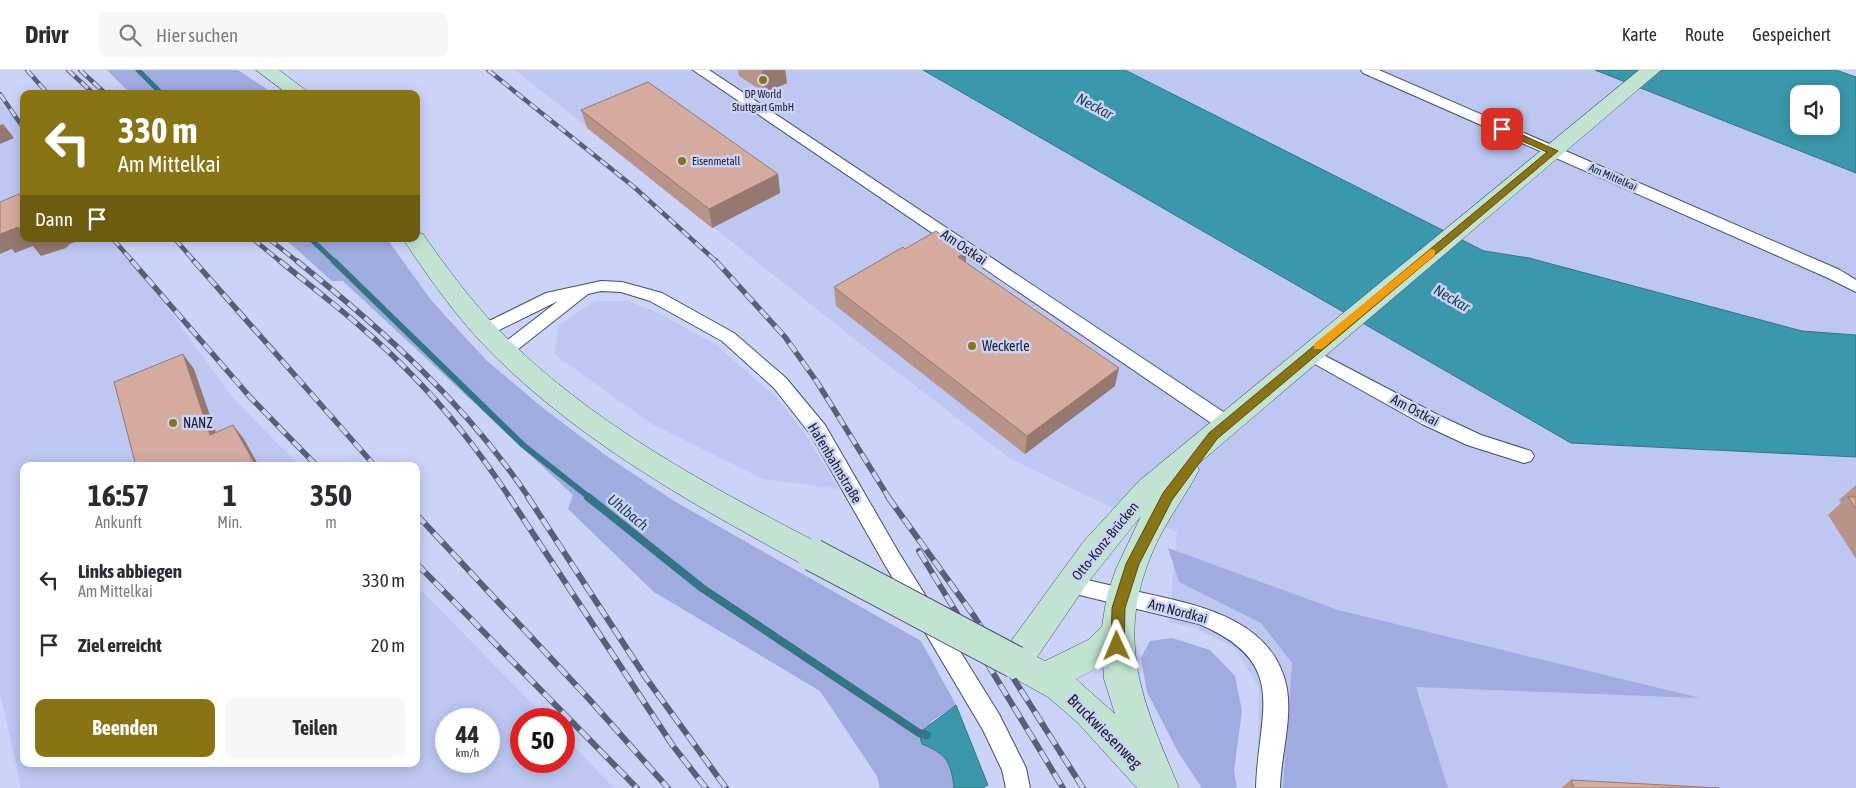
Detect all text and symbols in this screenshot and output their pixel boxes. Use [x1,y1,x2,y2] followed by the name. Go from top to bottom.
[98,12,448,57] search box
[25,21,68,48] text: Drivr
[116,21,144,49] icon: search
[156,24,238,46] text: Hier suchen
[1622,24,1657,45] text: Karte
[1685,24,1724,45] text: Route
[1752,24,1831,45] text: Gespeichert
[757,74,769,86] marker: DP World Stuttgart GmbH
[1790,85,1840,135] map controls
[1790,85,1840,135] button: sound
[732,88,794,113] place label: DP World Stuttgart GmbH
[1074,89,1117,123] water label: Neckar
[1481,108,1523,150] pin
[35,110,100,175] icon: left
[118,110,197,150] text: 330 m
[1488,115,1516,143] icon: arrive
[118,151,221,177] text: Am Mittelkai
[676,155,688,167] marker: Eisenmetall
[692,155,741,167] place label: Eisenmetall
[1587,161,1639,193] street label: Am Mittelkai
[83,205,111,233] icon: arrive
[35,208,73,230] text: Dann
[938,226,990,268] street label: Am Ostkai
[1431,281,1473,315] water label: Neckar
[982,338,1030,354] place label: Weckerle
[966,340,978,352] marker: Weckerle
[1388,391,1442,429] street label: Am Ostkai
[183,415,213,431] place label: NANZ
[167,417,179,429] marker: NANZ
[805,420,865,506] street label: Hafenbahnstraße
[88,478,149,512] text: 16:57
[223,478,237,512] text: 1
[310,478,352,512] text: 350
[604,491,652,533] water label: Uhlbach
[1068,499,1142,583] street label: Otto-Konz-Brücken
[95,513,142,531] text: Ankunft
[217,513,242,531] text: Min.
[325,513,337,531] text: m
[78,560,182,582] text: Links abbiegen
[35,566,63,594] icon: left
[362,569,405,591] text: 330 m
[78,582,153,600] text: Am Mittelkai
[1147,595,1209,627] street label: Am Nordkai
[1090,619,1142,671] position arrow
[35,631,63,659] icon: arrive
[78,634,162,656] text: Ziel erreicht
[371,634,405,656] text: 20 m
[1063,690,1146,773] street label: Bruckwiesenweg
[35,699,215,757] button: Beenden
[225,699,405,757] button: Teilen
[510,708,575,773] speed limit sign: 50
[456,720,479,748] text: 44
[456,746,479,760] text: km/h

